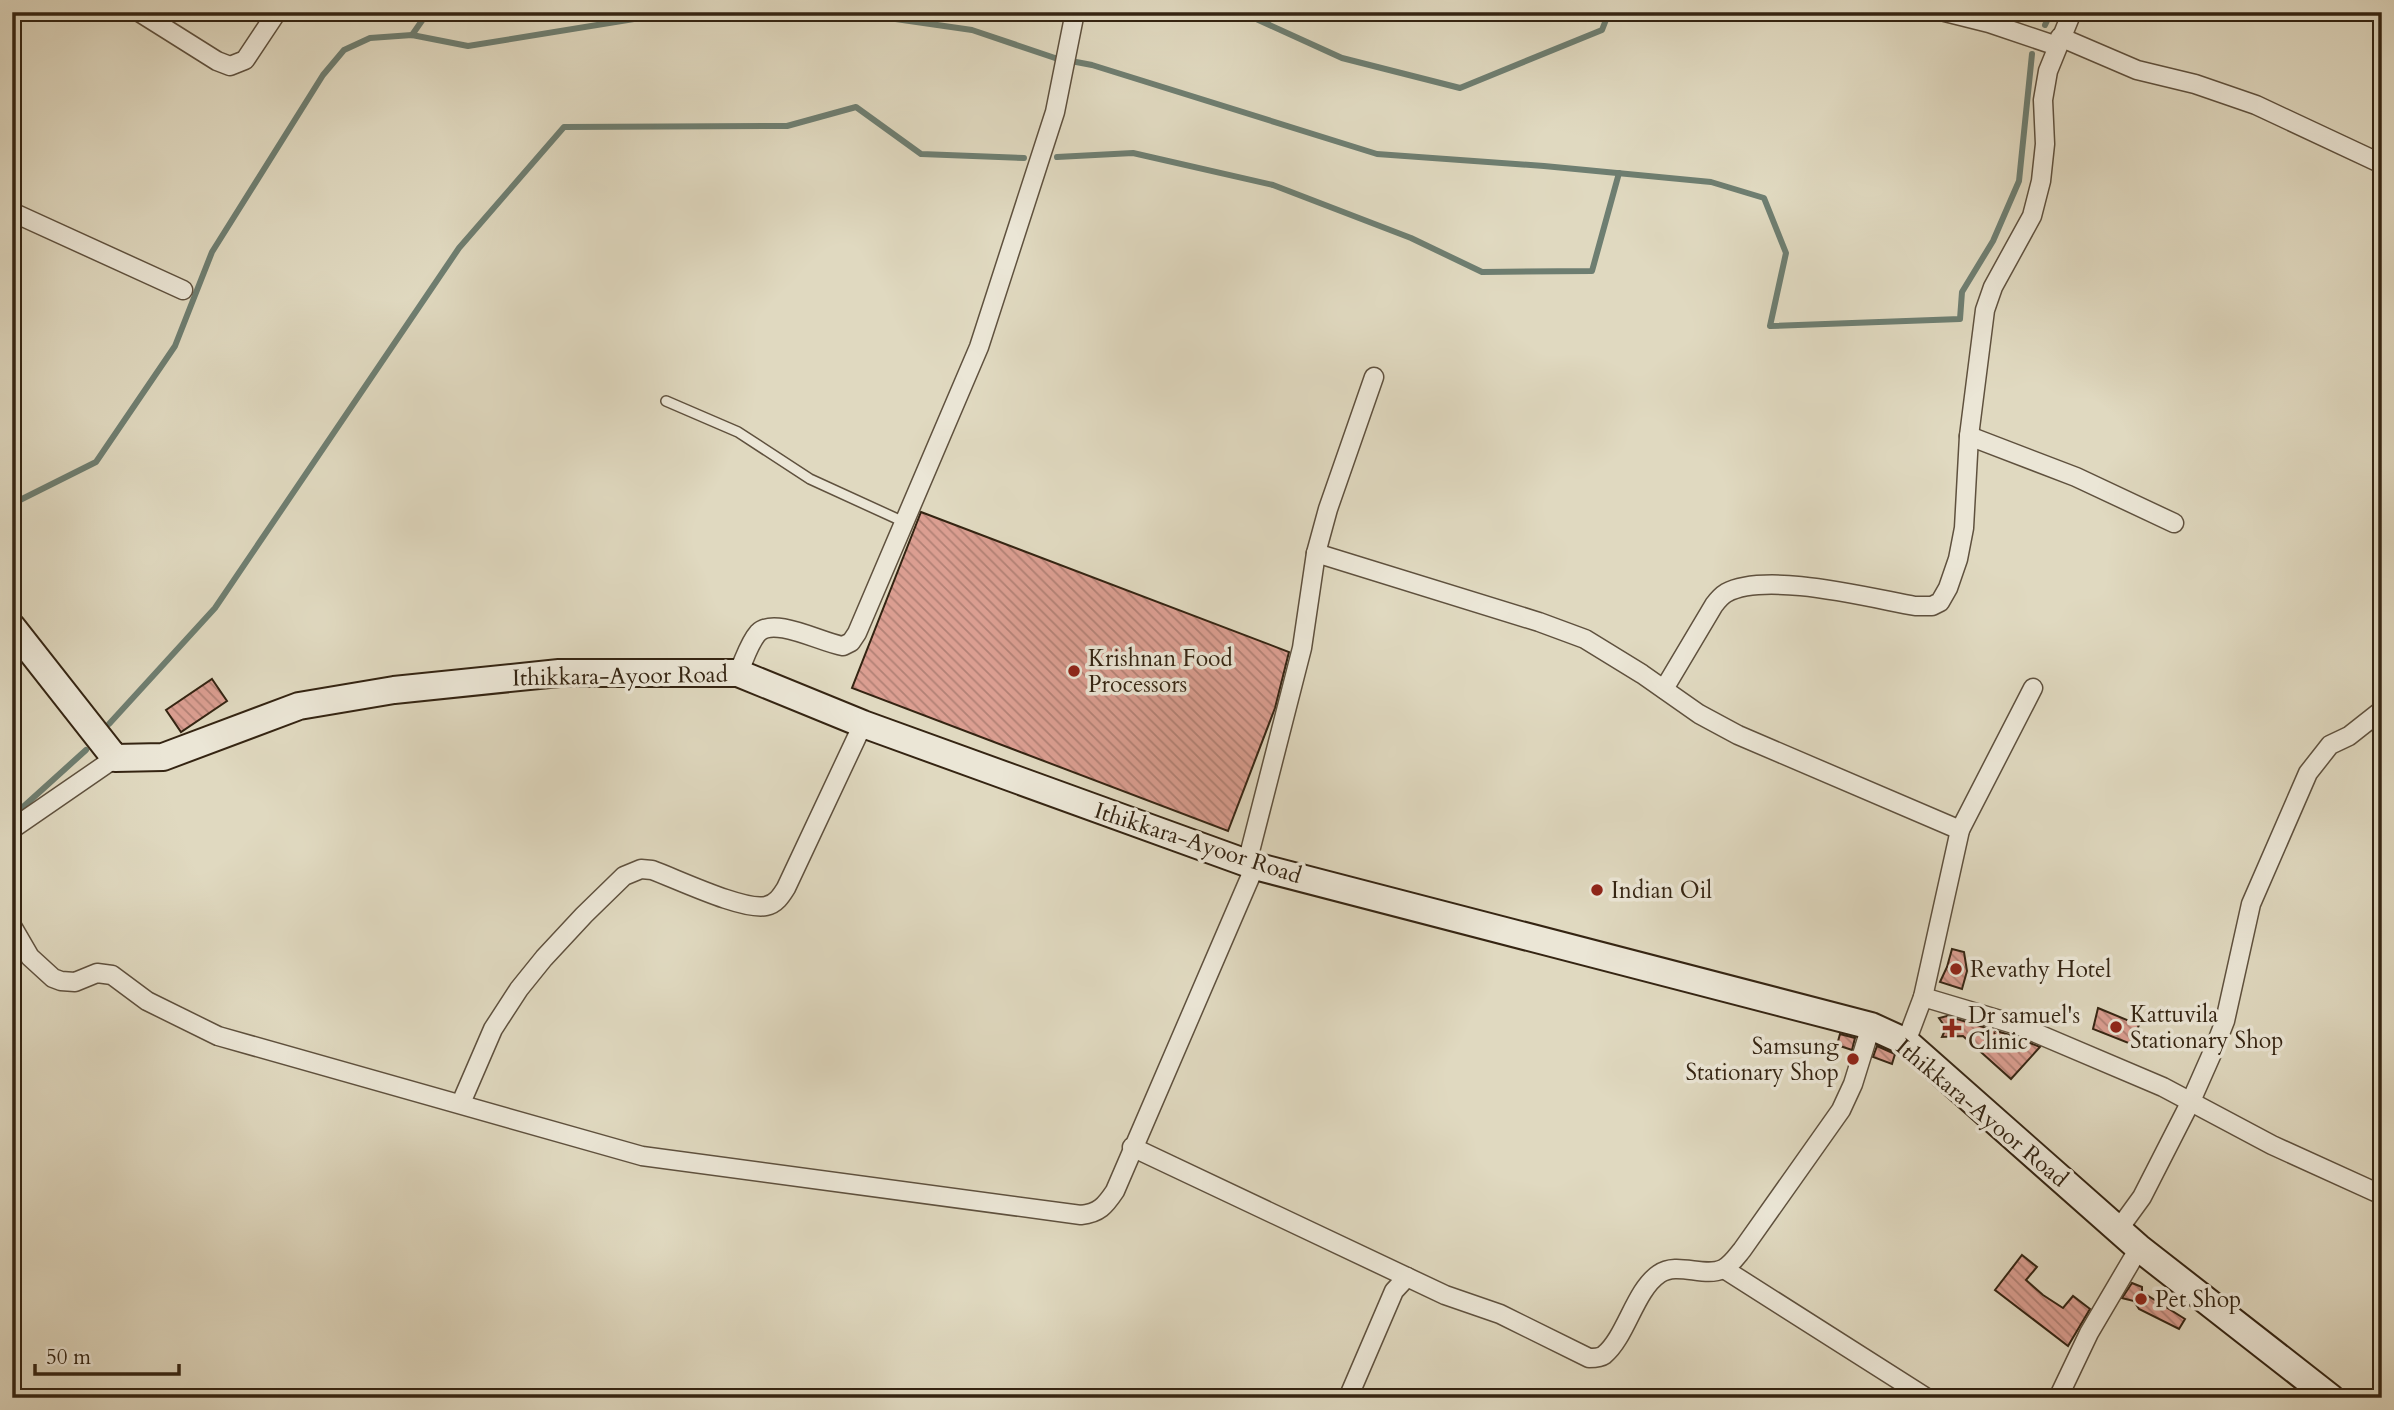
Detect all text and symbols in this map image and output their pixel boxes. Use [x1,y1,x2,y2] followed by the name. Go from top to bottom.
[1088,643,1234,700] place label: Krishnan Food Processors
[512,659,729,693] street label: Ithikkara-Ayoor Road
[1066,663,1082,679] marker: Krishnan Food Processors
[1091,795,1306,891] street label: Ithikkara-Ayoor Road
[1611,875,1712,906] place label: Indian Oil
[1589,882,1605,898] marker: Indian Oil
[1970,954,2112,985] place label: Revathy Hotel
[1948,961,1964,977] marker: Revathy Hotel
[2130,999,2283,1056] place label: Kattuvila Stationary Shop
[1968,1000,2080,1057] place label: Dr samuel's Clinic
[1942,1018,1962,1038] marker: Dr samuel's Clinic
[2108,1019,2124,1035] marker: Kattuvila Stationary Shop
[1686,1031,1839,1088] place label: Samsung Stationary Shop
[1889,1032,2075,1195] street label: Ithikkara-Ayoor Road
[1845,1051,1861,1067] marker: Samsung Stationary Shop
[2155,1284,2241,1315] place label: Pet Shop
[2133,1291,2149,1307] marker: Pet Shop
[35,1333,178,1377] scale bar
[46,1343,91,1372] text: 50 m

